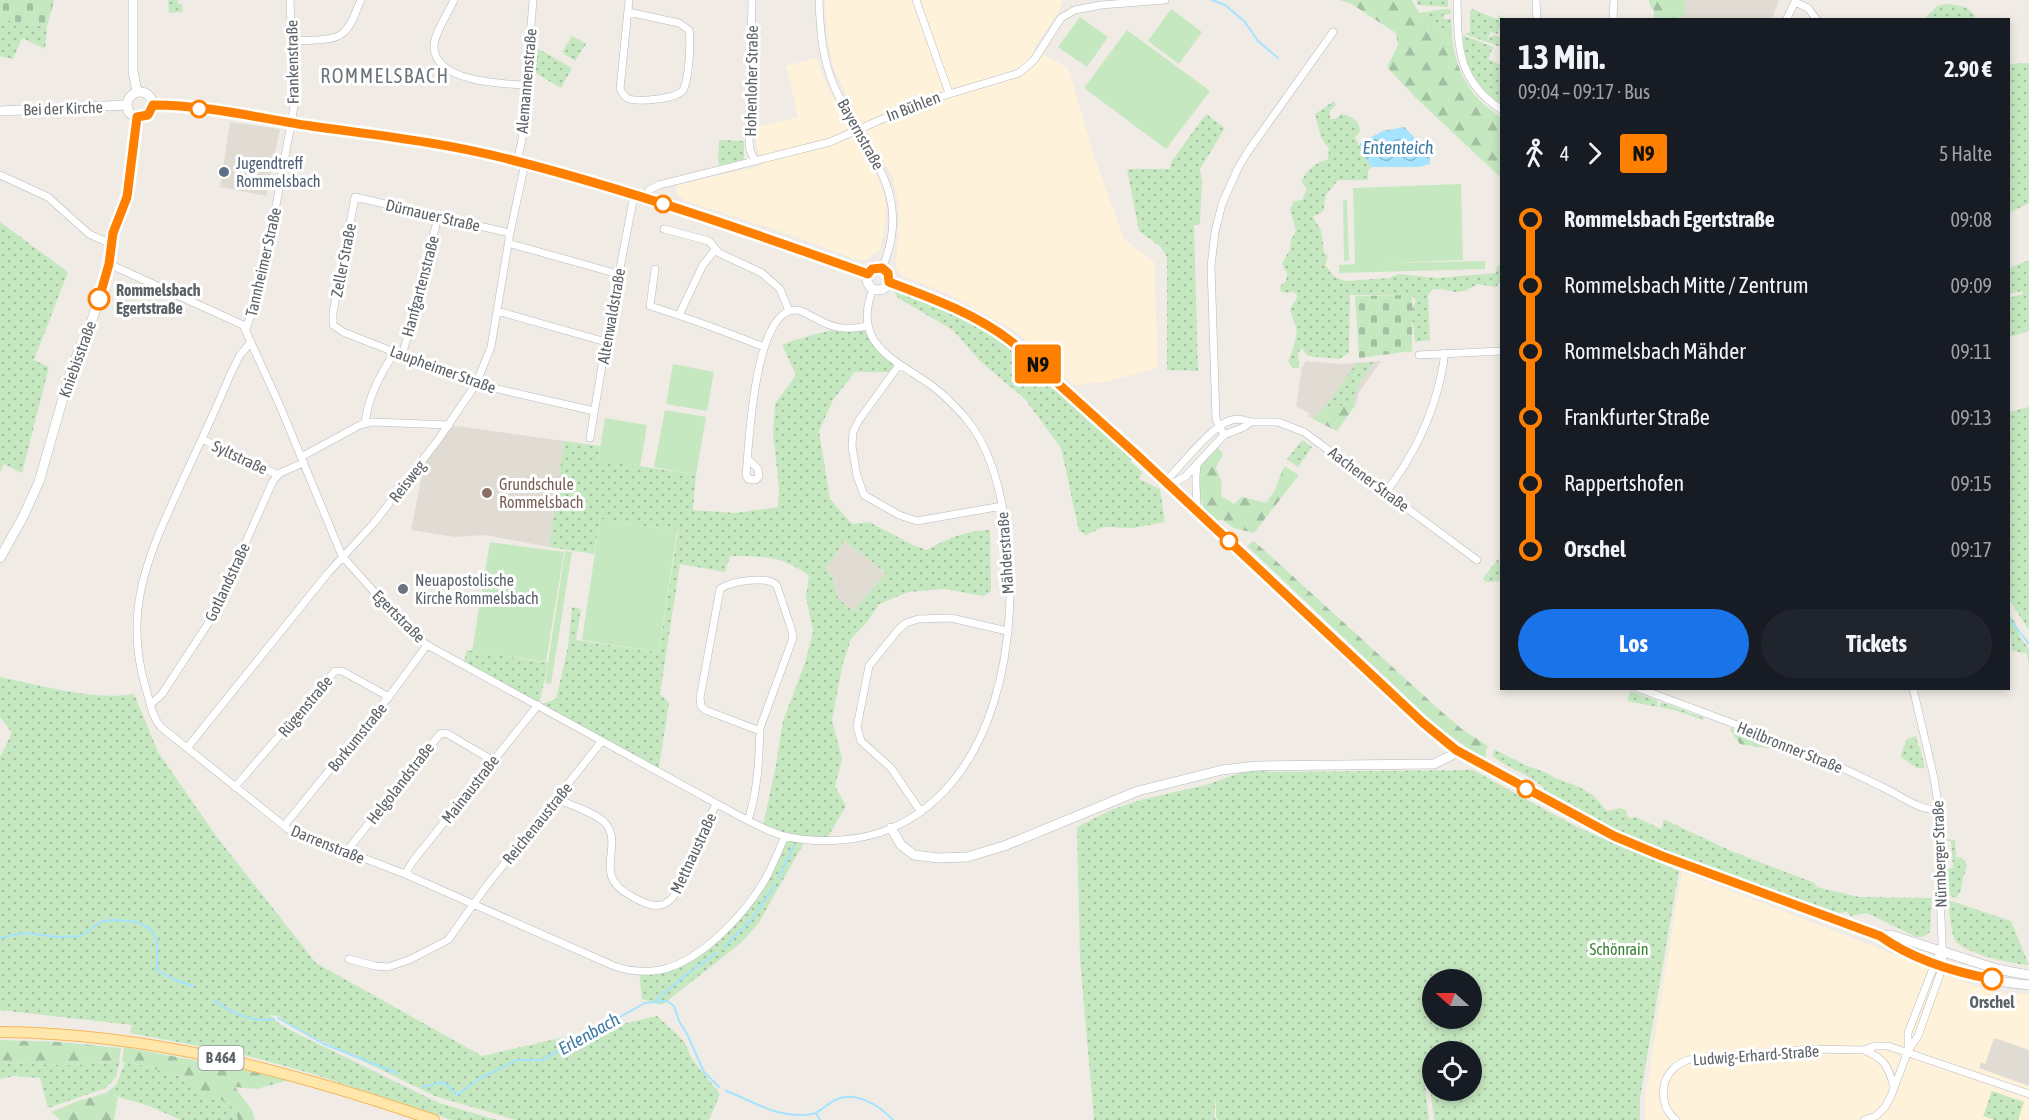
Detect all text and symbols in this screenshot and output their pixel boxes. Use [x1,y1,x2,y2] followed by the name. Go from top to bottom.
[282,20,302,104] street label: Frankenstraße
[741,25,761,137] street label: Hohenloher Straße
[512,28,540,134] street label: Alemannenstraße
[1518,38,1605,76] text: 13 Min.
[1944,56,1992,82] text: 2.90 €
[320,64,450,87] district label: ROMMELSBACH
[1518,80,1650,103] text: 09:04 – 09:17 · Bus
[884,88,942,124] street label: In Bühlen
[833,95,888,173] street label: Bayernstraße
[23,98,103,118] street label: Bei der Kirche
[190,100,208,118] unlabelled marker
[1362,137,1434,158] water label: Ententeich
[1518,137,1551,170] icon: walk
[1578,137,1611,170] icon: forward
[1632,141,1655,165] text: N9
[1560,142,1569,165] text: 4
[1939,142,1992,165] text: 5 Halte
[236,154,320,190] place label: Jugendtreff Rommelsbach
[217,165,231,179] marker: Jugendtreff Rommelsbach
[384,195,482,235] street label: Dürnauer Straße
[654,195,672,213] unlabelled marker
[242,206,284,318] street label: Tannheimer Straße
[1564,206,1775,232] text: Rommelsbach Egertstraße
[1950,208,1992,231] text: 09:08
[327,222,359,298] street label: Zeller Straße
[398,234,443,339] street label: Hanfgartenstraße
[594,267,628,365] street label: Altenwaldstraße
[1564,272,1809,298] text: Rommelsbach Mitte / Zentrum
[1950,274,1992,297] text: 09:09
[116,281,201,317] place label: Rommelsbach Egertstraße
[88,288,110,310] marker: Rommelsbach Egertstraße
[55,318,99,400] street label: Kniebisstraße
[1564,338,1746,364] text: Rommelsbach Mähder
[1951,340,1992,363] text: 09:11
[387,342,498,397] street label: Laupheimer Straße
[1011,344,1065,384] line badge: N9
[1027,352,1049,376] text: N9
[1564,404,1710,430] text: Frankfurter Straße
[1951,406,1992,429] text: 09:13
[209,436,270,479] street label: Syltstraße
[1325,443,1413,515] street label: Aachener Straße
[385,456,430,506] street label: Reisweg
[1564,470,1684,496] text: Rappertshofen
[1951,472,1992,495] text: 09:15
[499,475,583,511] place label: Grundschule Rommelsbach
[480,486,494,500] marker: Grundschule Rommelsbach
[993,511,1017,595] street label: Mähderstraße
[1220,532,1238,550] unlabelled marker
[1564,536,1626,562] text: Orschel
[1951,538,1992,561] text: 09:17
[201,540,253,624] street label: Gotlandstraße
[415,571,539,607] place label: Neuapostolische Kirche Rommelsbach
[396,582,410,596] marker: Neuapostolische Kirche Rommelsbach
[368,586,429,647] street label: Egertstraße
[1518,609,1749,678] button: Los
[1761,609,1992,678] button: Tickets
[274,672,337,741] street label: Rügenstraße
[324,699,390,775] street label: Borkumstraße
[1735,718,1845,776] street label: Heilbronner Straße
[363,739,438,828] street label: Helgolandstraße
[438,751,502,827] street label: Mainaustraße
[499,779,575,867] street label: Reichenaustraße
[1517,780,1535,798] unlabelled marker
[1928,800,1951,908] street label: Nürnberger Straße
[666,810,720,896] street label: Mettnaustraße
[289,821,367,867] street label: Darrenstraße
[1590,940,1648,958] park label: Schönrain
[1981,968,2003,990] marker: Orschel
[1422,969,1482,1029] north arrow
[1422,969,1482,1101] map controls
[1970,993,2015,1011] place label: Orschel
[555,1008,623,1059] water label: Erlenbach
[1422,1041,1482,1101] button: locate
[1692,1042,1820,1069] street label: Ludwig-Erhard-Straße
[198,1046,244,1070] road number: B 464

